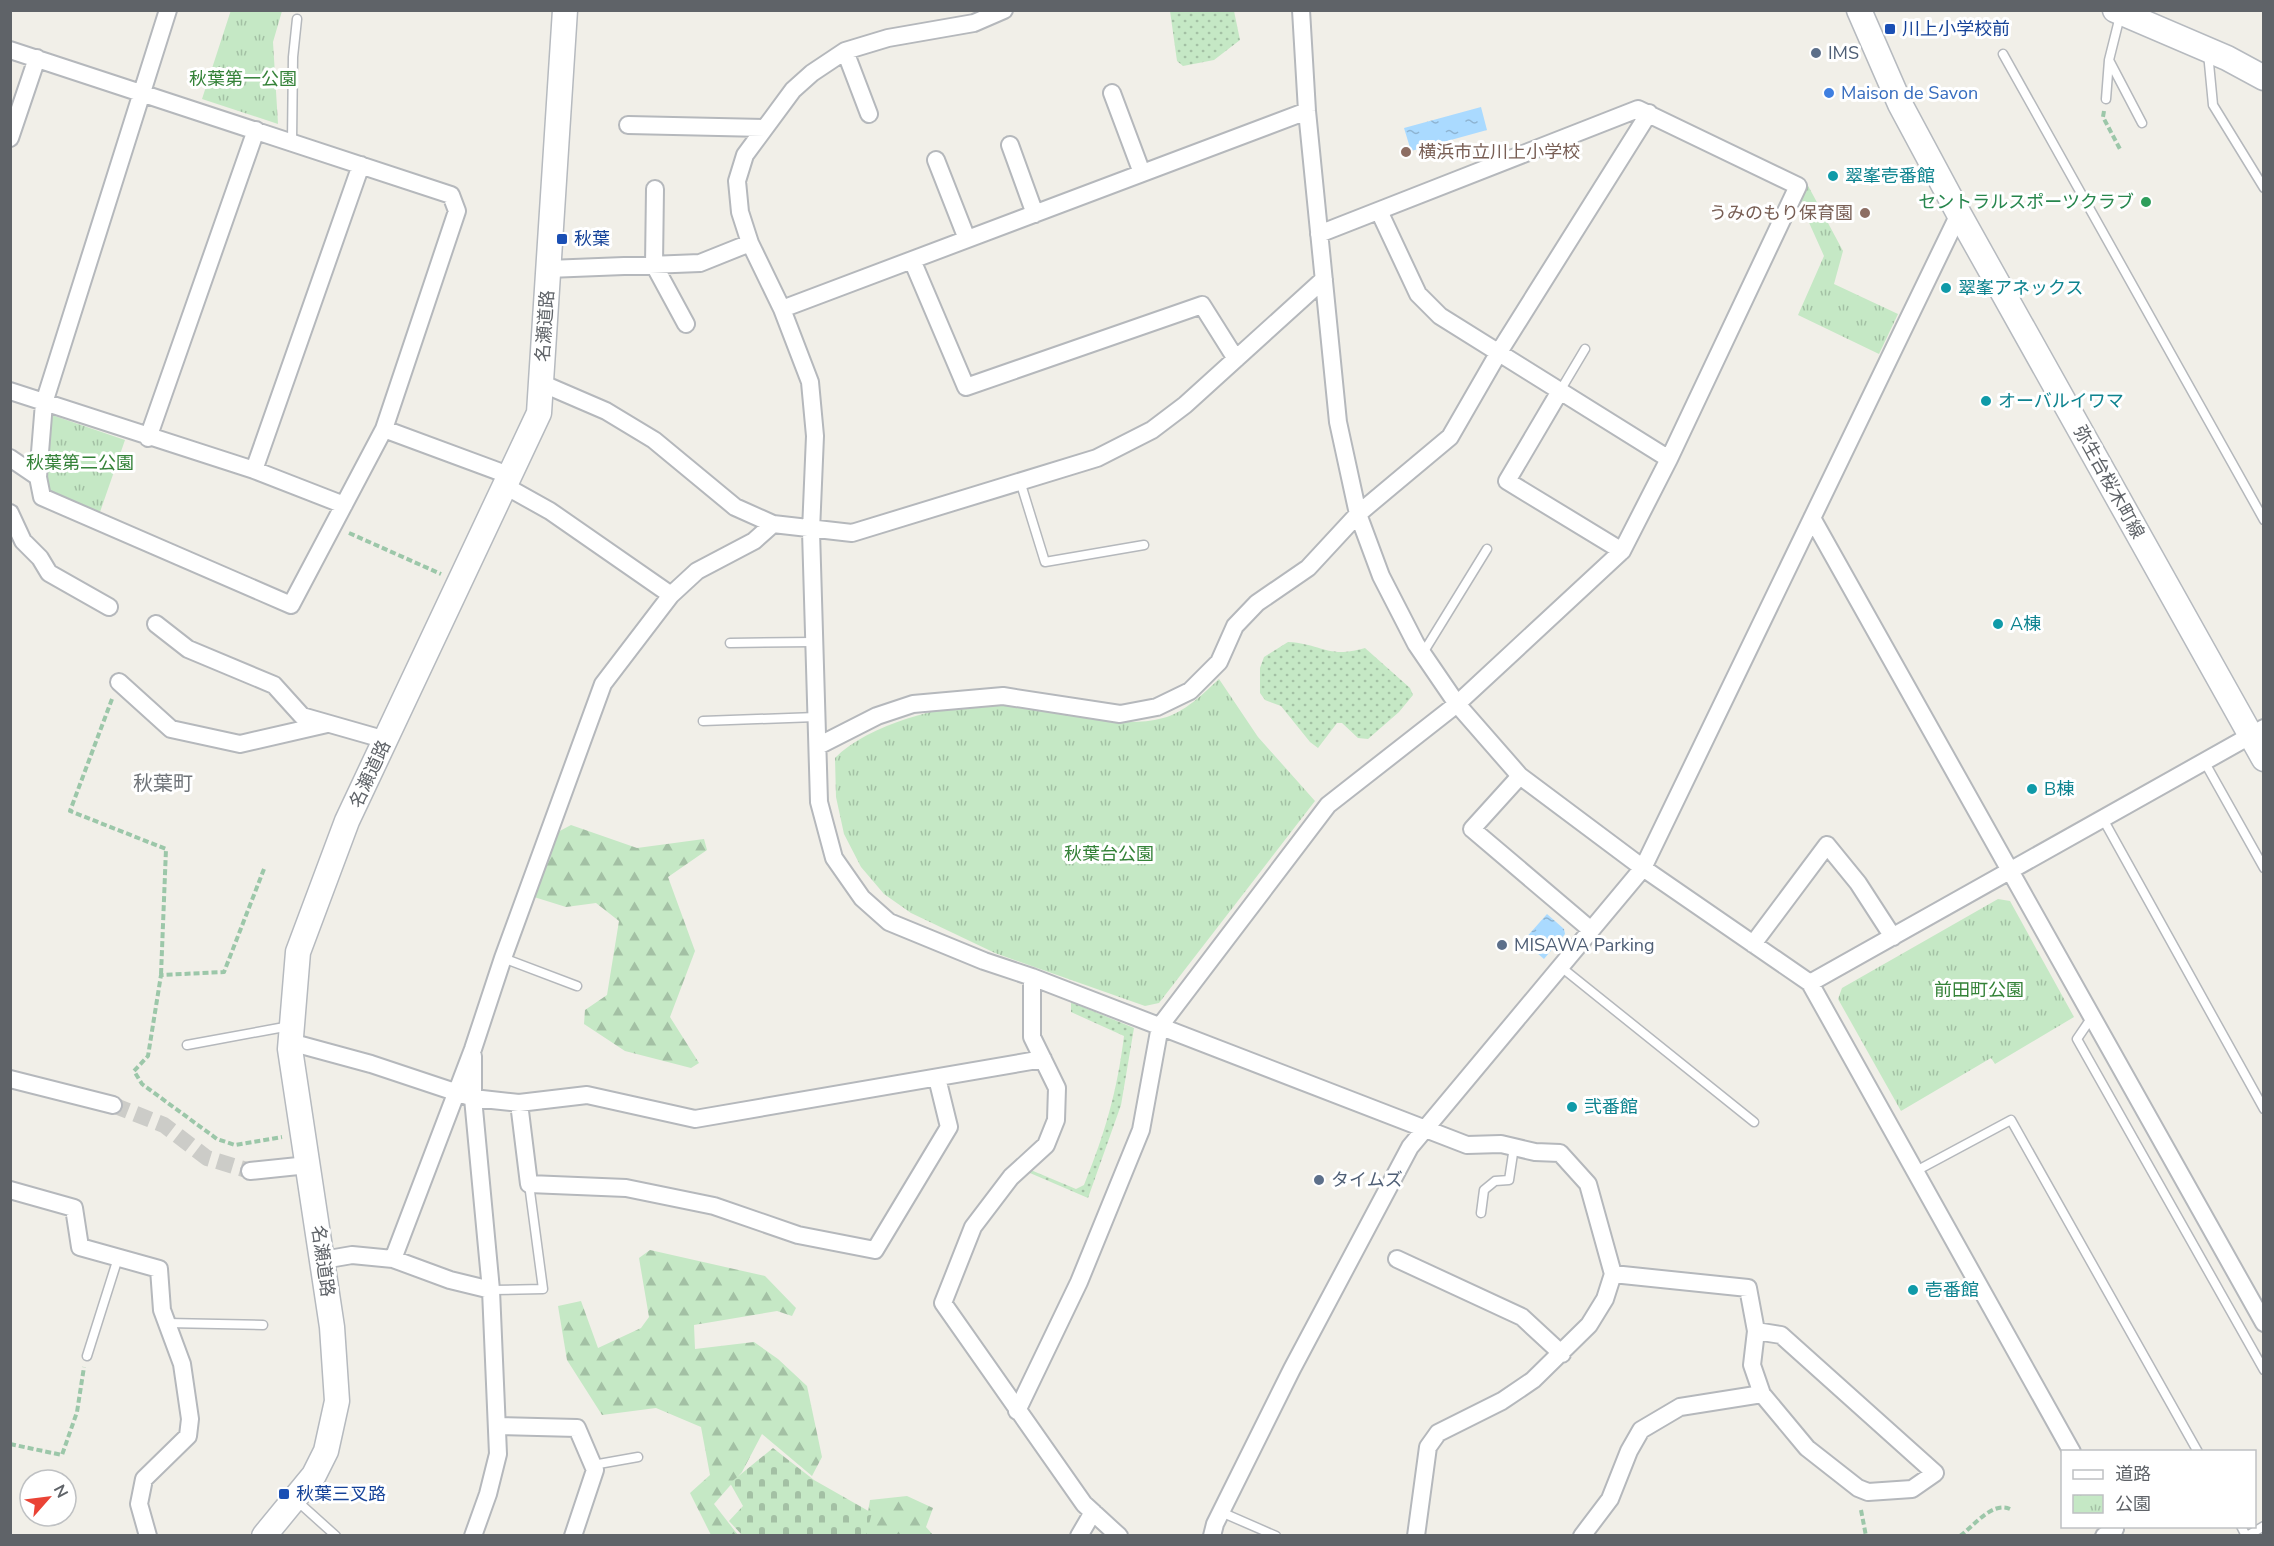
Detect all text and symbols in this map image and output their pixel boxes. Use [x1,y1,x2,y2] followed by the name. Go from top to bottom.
[1902,17,2010,41] place label: 川上小学校前
[1883,22,1897,36] marker: 川上小学校前
[1828,41,1859,65] place label: IMS
[1809,46,1823,60] marker: IMS
[189,67,297,91] park label: 秋葉第一公園
[1841,81,1978,105] place label: Maison de Savon
[1822,86,1836,100] marker: Maison de Savon
[1418,140,1580,164] place label: 横浜市立川上小学校
[1399,145,1413,159] marker: 横浜市立川上小学校
[1845,164,1935,188] place label: 翠峯壱番館
[1826,169,1840,183] marker: 翠峯壱番館
[1918,190,2134,214] place label: セントラルスポーツクラブ
[2139,195,2153,209] marker: セントラルスポーツクラブ
[1709,201,1853,225] place label: うみのもり保育園
[1858,206,1872,220] marker: うみのもり保育園
[574,227,610,251] place label: 秋葉
[555,232,569,246] marker: 秋葉
[1958,276,2083,300] place label: 翠峯アネックス
[1939,281,1953,295] marker: 翠峯アネックス
[531,289,559,363] street label: 名瀬道路
[1998,389,2124,413] place label: オーバルイワマ
[1979,394,1993,408] marker: オーバルイワマ
[2068,421,2150,543] street label: 弥生台桜木町線
[26,451,134,475] park label: 秋葉第二公園
[2010,612,2041,636] place label: A棟
[1991,617,2005,631] marker: A棟
[344,736,396,812] street label: 名瀬道路
[133,770,193,797] district label: 秋葉町
[2044,777,2074,801] place label: B棟
[2025,782,2039,796] marker: B棟
[1064,842,1154,866] park label: 秋葉台公園
[1514,933,1655,957] place label: MISAWA Parking
[1495,938,1509,952] marker: MISAWA Parking
[1934,978,2024,1002] park label: 前田町公園
[1584,1095,1638,1119] place label: 弐番館
[1565,1100,1579,1114] marker: 弐番館
[1331,1168,1403,1192] place label: タイムズ
[1312,1173,1326,1187] marker: タイムズ
[306,1224,340,1298] street label: 名瀬道路
[1925,1278,1979,1302] place label: 壱番館
[1906,1283,1920,1297] marker: 壱番館
[2061,1450,2256,1528] legend
[2115,1462,2151,1486] text: 道路
[18,1468,78,1528] north arrow
[48,1481,73,1502] text: N
[296,1482,386,1506] place label: 秋葉三叉路
[277,1487,291,1501] marker: 秋葉三叉路
[2115,1492,2151,1516] text: 公園

